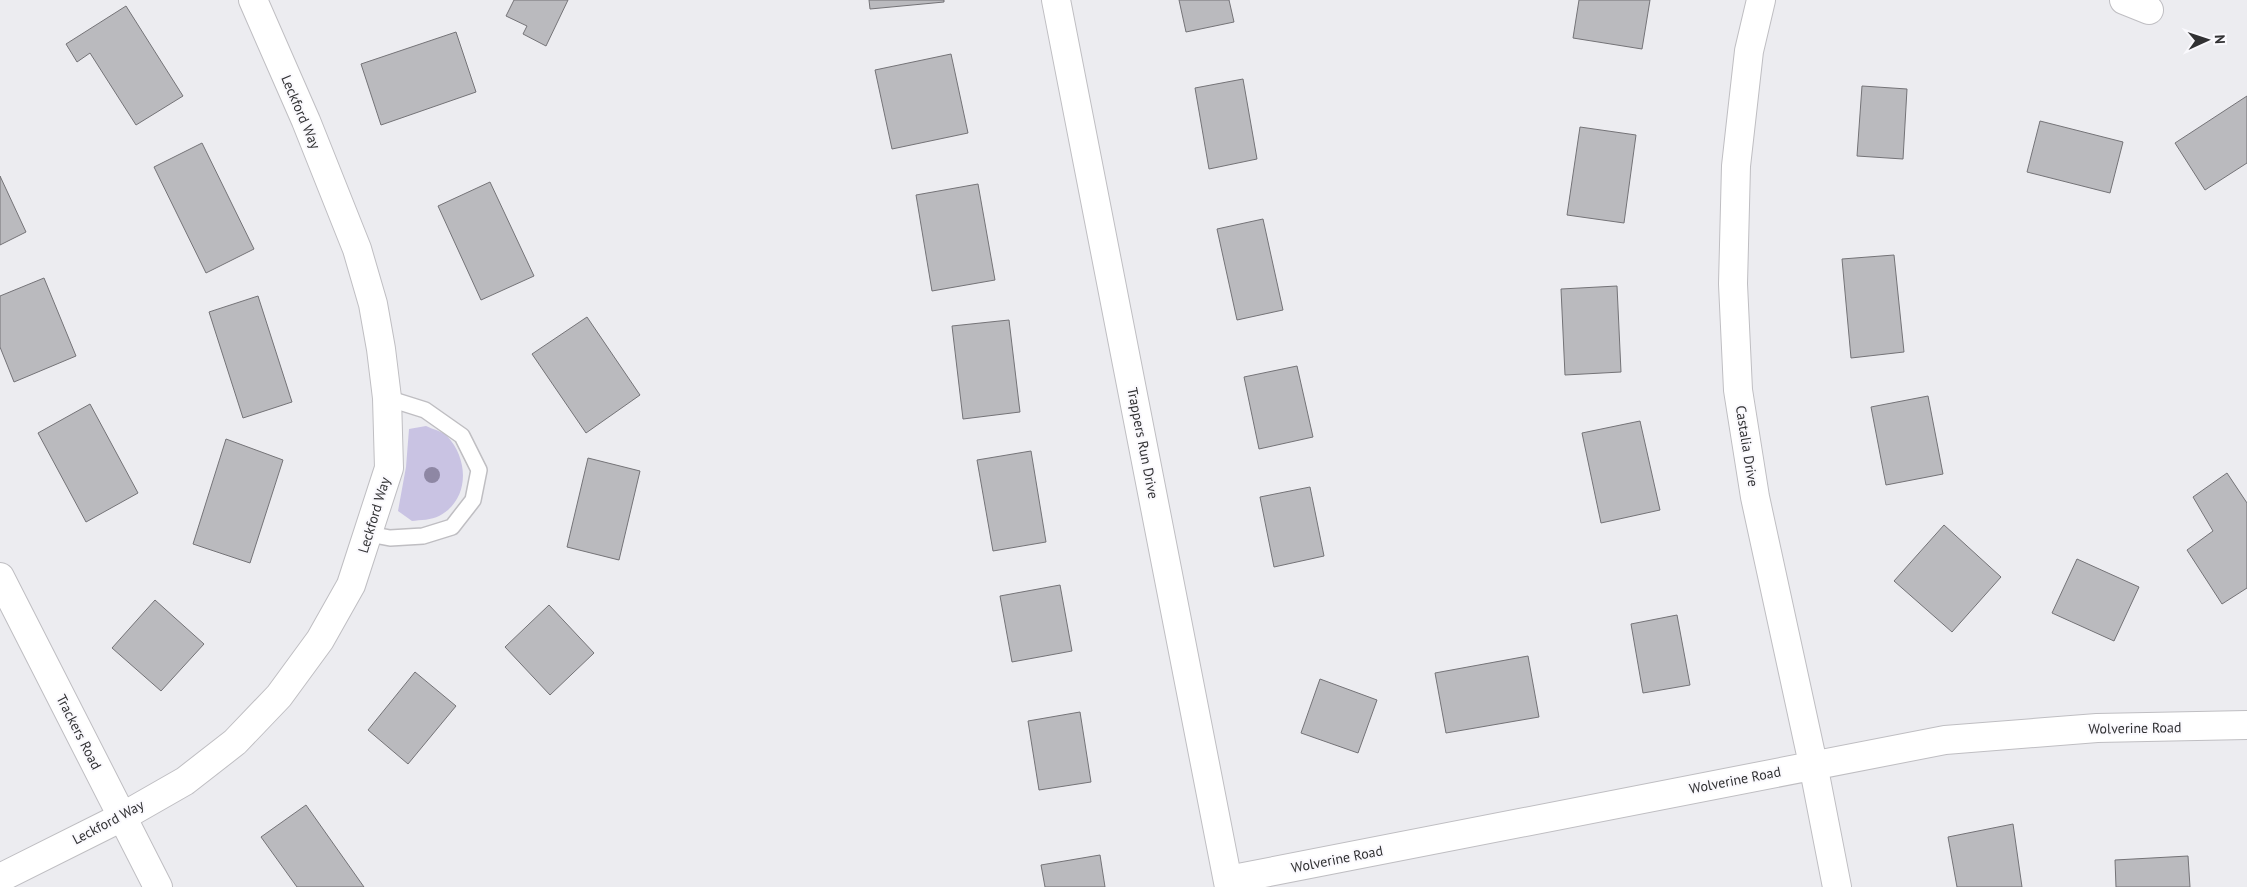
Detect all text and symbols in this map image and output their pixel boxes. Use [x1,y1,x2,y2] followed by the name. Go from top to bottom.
[2182,15,2232,65] north arrow
[2211,34,2229,44] text: N
[277,72,325,152] street label: Leckford Way
[1123,386,1163,500] street label: Trappers Run Drive
[1732,404,1762,488] street label: Castalia Drive
[354,474,394,555] street label: Leckford Way
[52,691,106,773] street label: Trackers Road
[2088,718,2182,738] street label: Wolverine Road
[1688,762,1782,798] street label: Wolverine Road
[69,795,147,848] street label: Leckford Way
[1290,841,1384,877] street label: Wolverine Road

